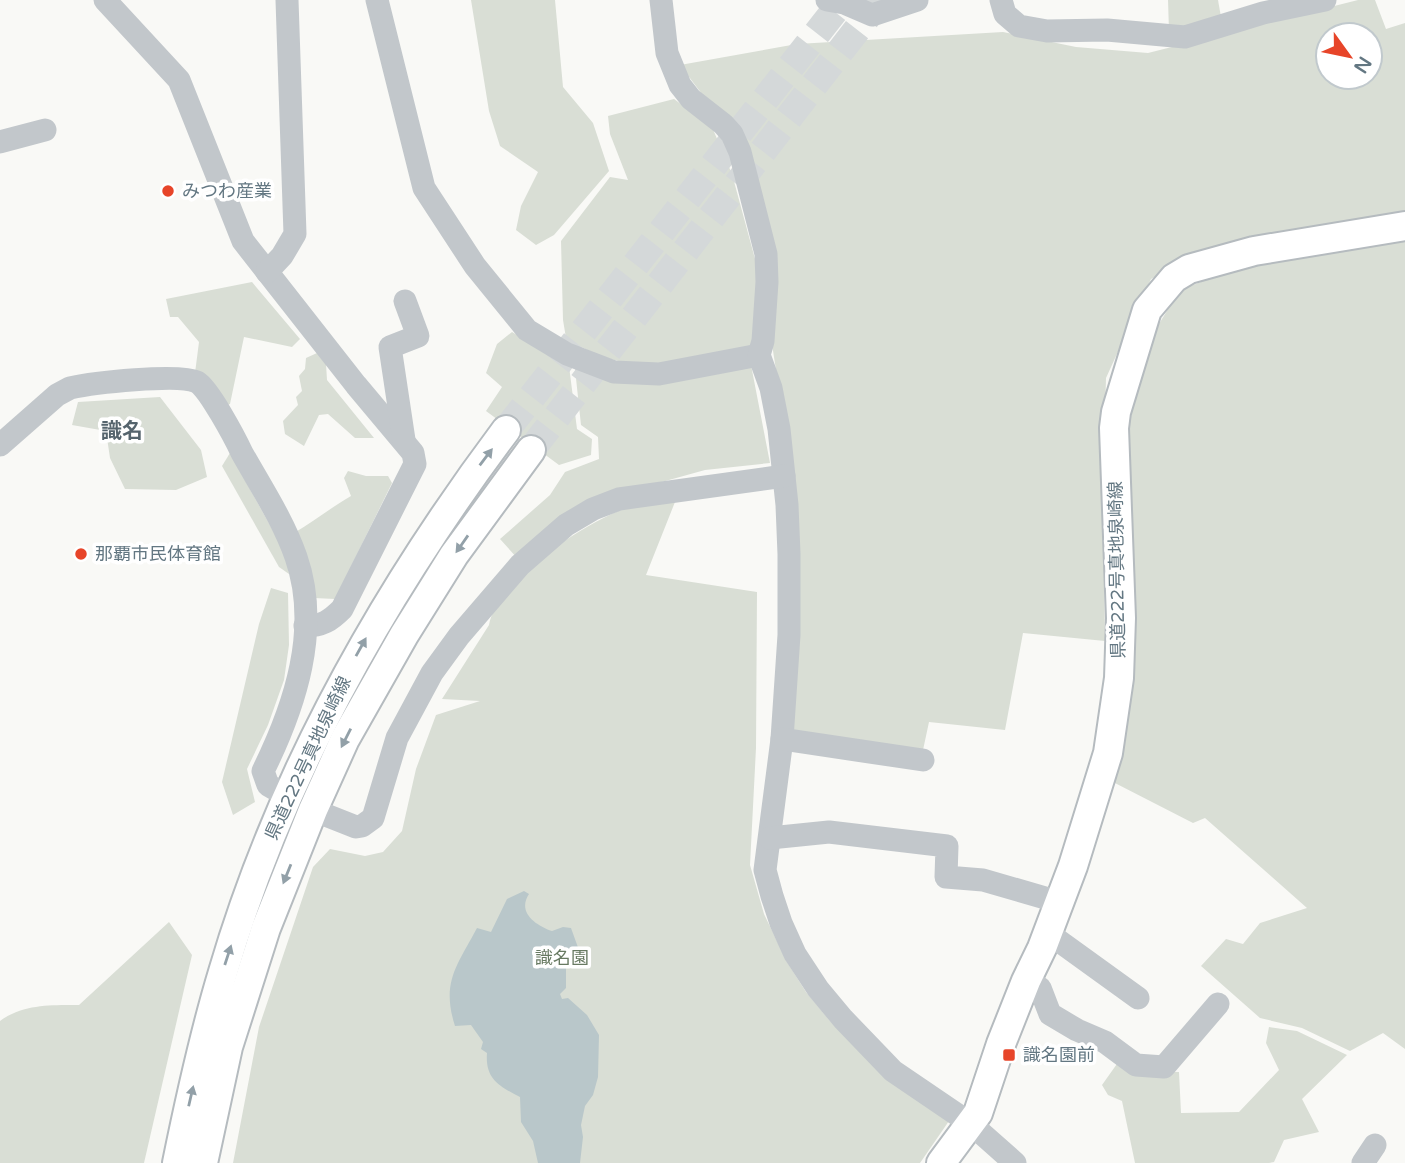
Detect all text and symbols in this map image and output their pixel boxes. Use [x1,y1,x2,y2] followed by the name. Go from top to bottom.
[1314,21,1384,91] north arrow
[1349,52,1376,77] text: N
[182,180,272,202] place label: みつわ産業
[160,183,176,199] marker: みつわ産業
[101,419,143,444] district label: 識名
[479,448,493,466] one-way arrow
[1104,481,1130,659] street label: 県道222号真地泉崎線
[455,535,469,553] one-way arrow
[95,543,221,565] place label: 那覇市民体育館
[73,546,89,562] marker: 那覇市民体育館
[355,637,367,657] one-way arrow
[260,673,356,843] street label: 県道222号真地泉崎線
[341,728,352,748] one-way arrow
[282,863,293,884] one-way arrow
[223,944,234,965] one-way arrow
[535,947,589,969] park label: 識名園
[1023,1044,1095,1066] place label: 識名園前
[1001,1047,1017,1063] marker: 識名園前
[186,1085,197,1107] one-way arrow

